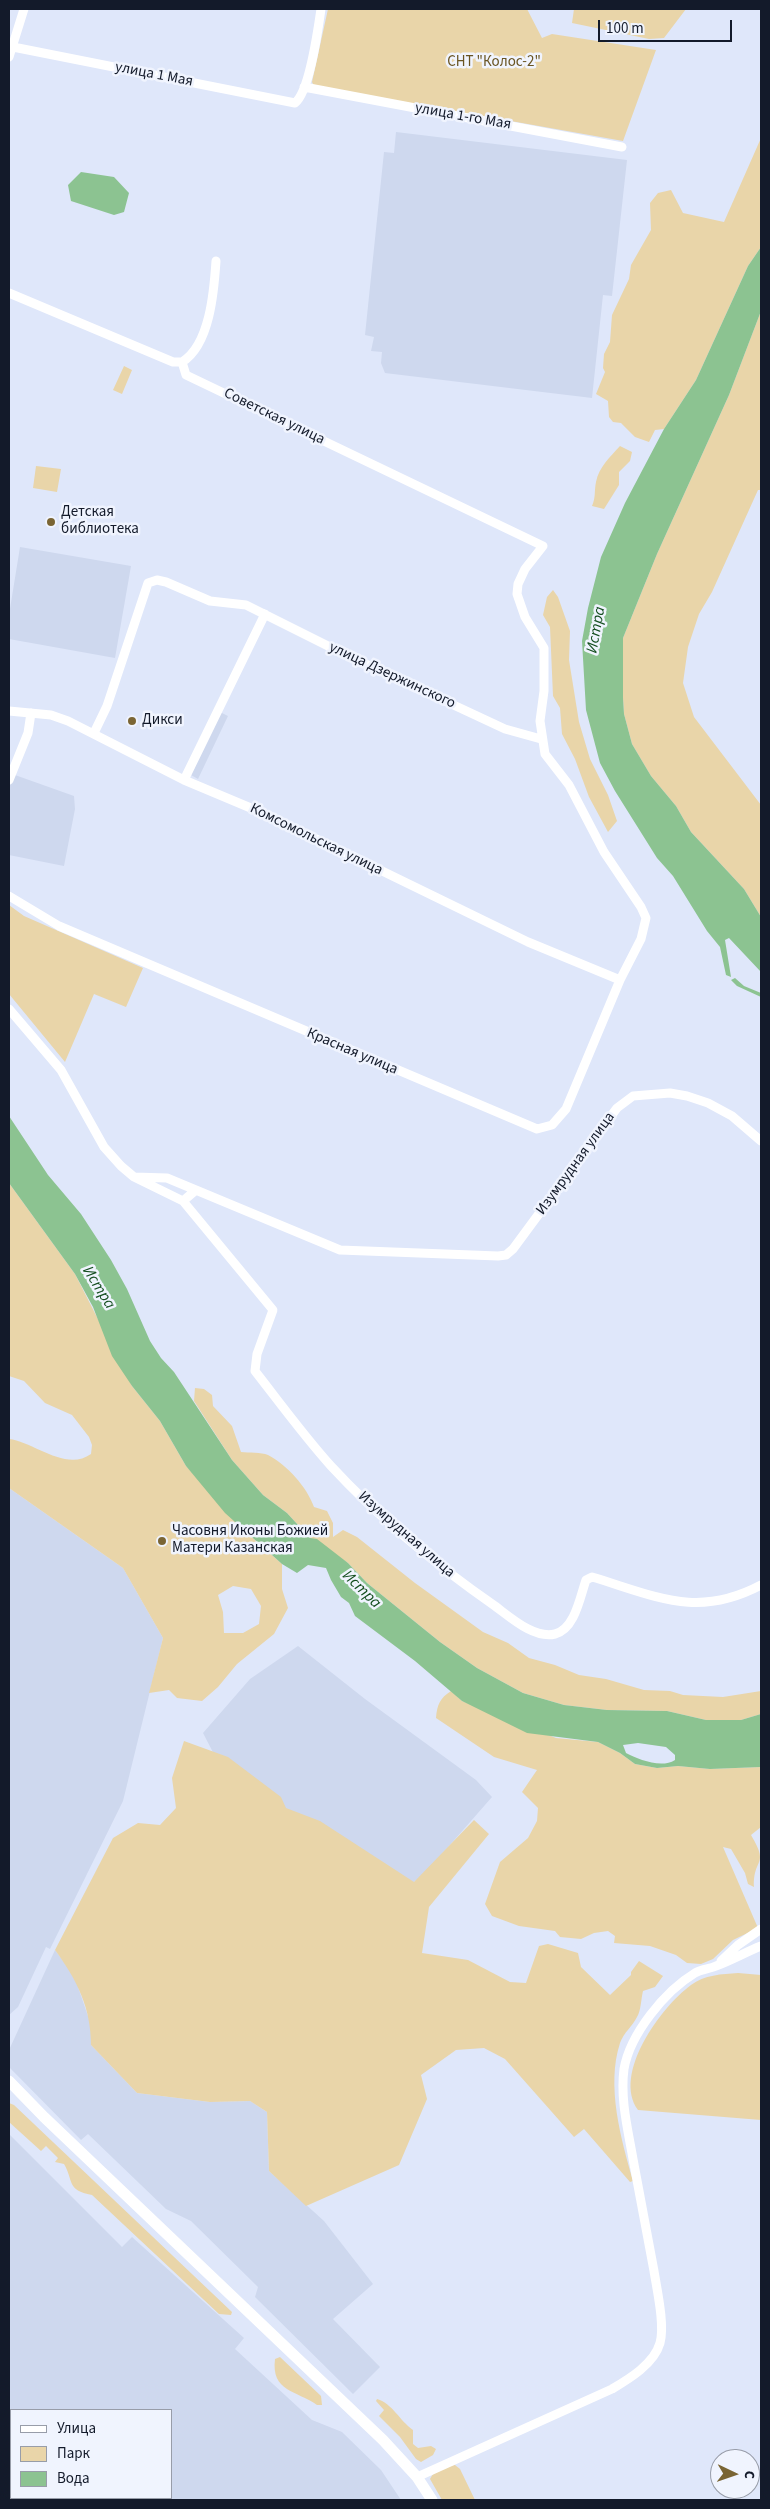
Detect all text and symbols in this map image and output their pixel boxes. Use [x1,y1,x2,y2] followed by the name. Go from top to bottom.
[600,10,734,42] scale bar
[606,18,644,39] text: 100 m
[447,54,541,72] park label: СНТ "Колос-2"
[114,59,194,91] street label: улица 1 Мая
[414,100,512,134] street label: улица 1-го Мая
[221,385,327,449] street label: Советская улица
[61,504,139,539] place label: Детская библиотека
[45,516,57,528] marker: Детская библиотека
[583,605,611,655] water label: Истра
[326,639,458,713] street label: улица Дзержинского
[142,712,183,730] place label: Дикси
[126,715,138,727] marker: Дикси
[247,800,385,880] street label: Комсомольская улица
[304,1025,400,1079] street label: Красная улица
[533,1109,619,1219] street label: Изумрудная улица
[77,1263,119,1313] water label: Истра
[354,1488,458,1582] street label: Изумрудная улица
[172,1523,328,1558] place label: Часовня Иконы Божией Матери Казанская
[156,1535,168,1547] marker: Часовня Иконы Божией Матери Казанская
[337,1567,385,1613] water label: Истра
[10,2409,172,2499] legend
[57,2418,96,2439] text: Улица
[57,2443,90,2464] text: Парк
[710,2449,760,2499] north arrow
[57,2468,90,2489] text: Вода
[739,2470,759,2479] text: С

